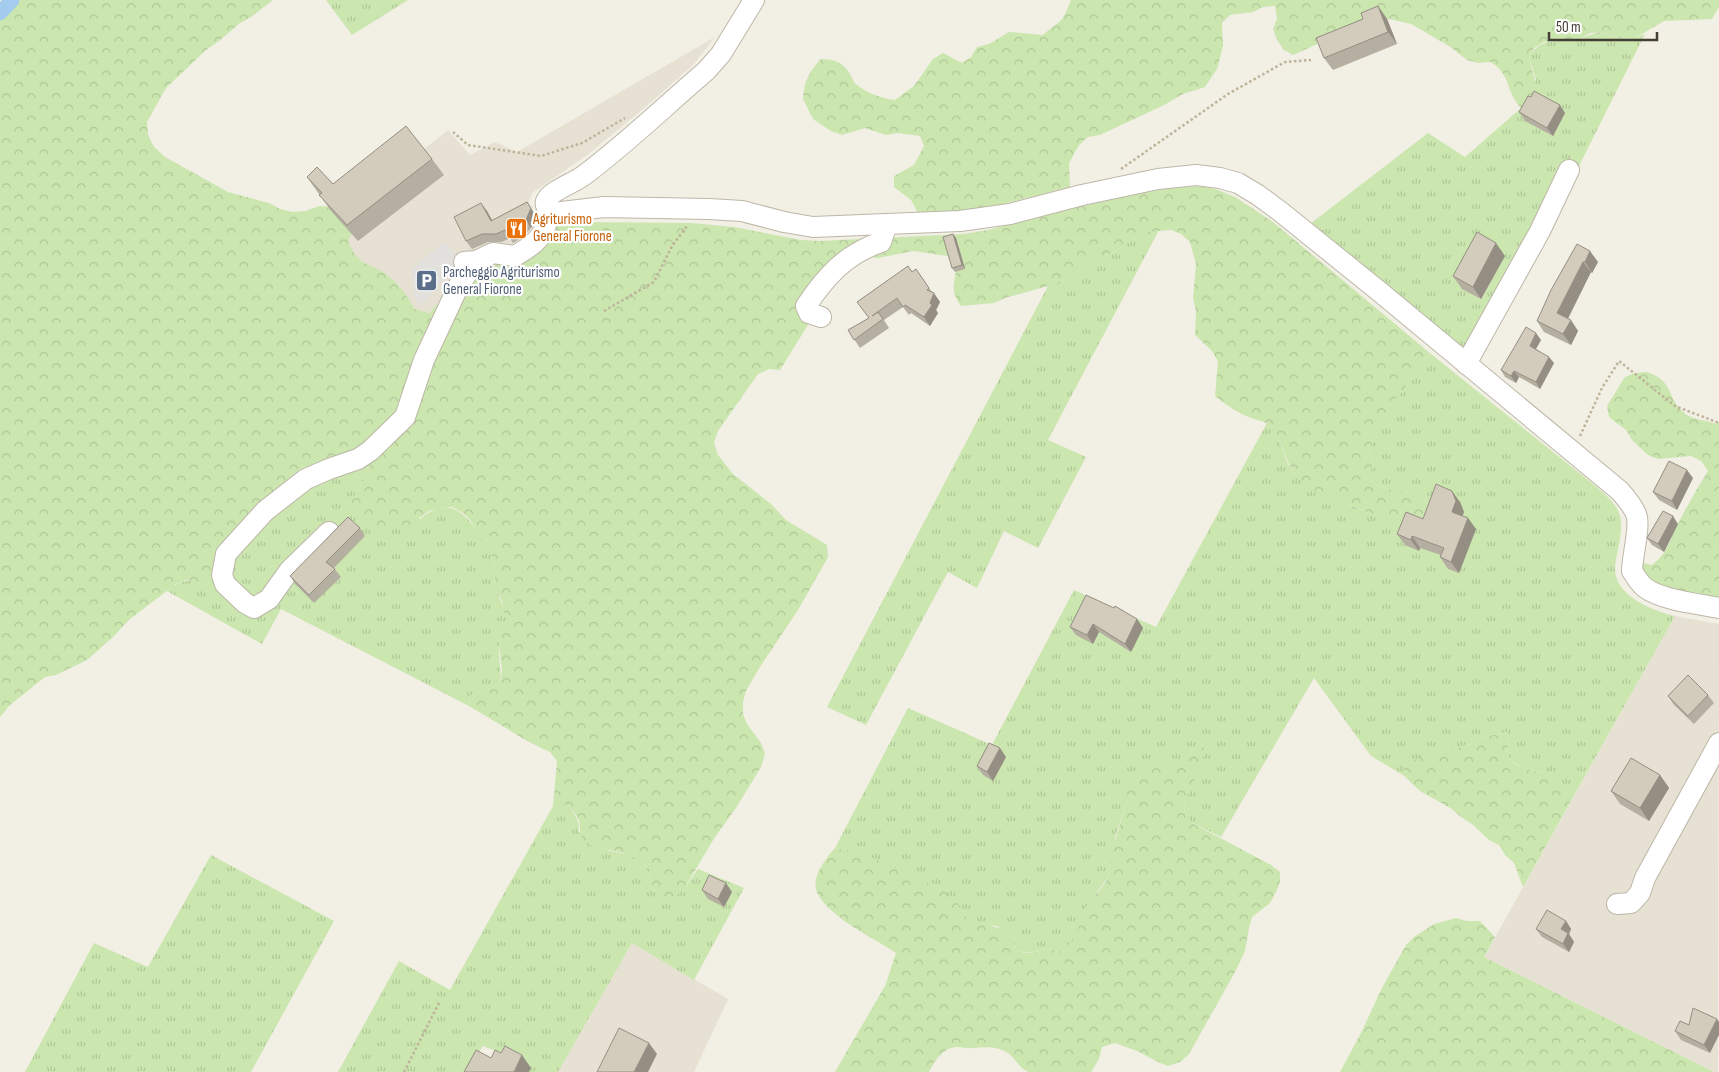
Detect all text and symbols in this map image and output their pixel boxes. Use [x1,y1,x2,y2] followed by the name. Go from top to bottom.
[1549,10,1656,42] scale bar
[1556,18,1581,37] text: 50 m
[532,210,612,246] place label: Agriturismo General Fiorone
[505,216,529,240] restaurant icon: Agriturismo General Fiorone
[443,263,560,299] place label: Parcheggio Agriturismo General Fiorone
[415,269,439,293] parking icon: Parcheggio Agriturismo General Fiorone

